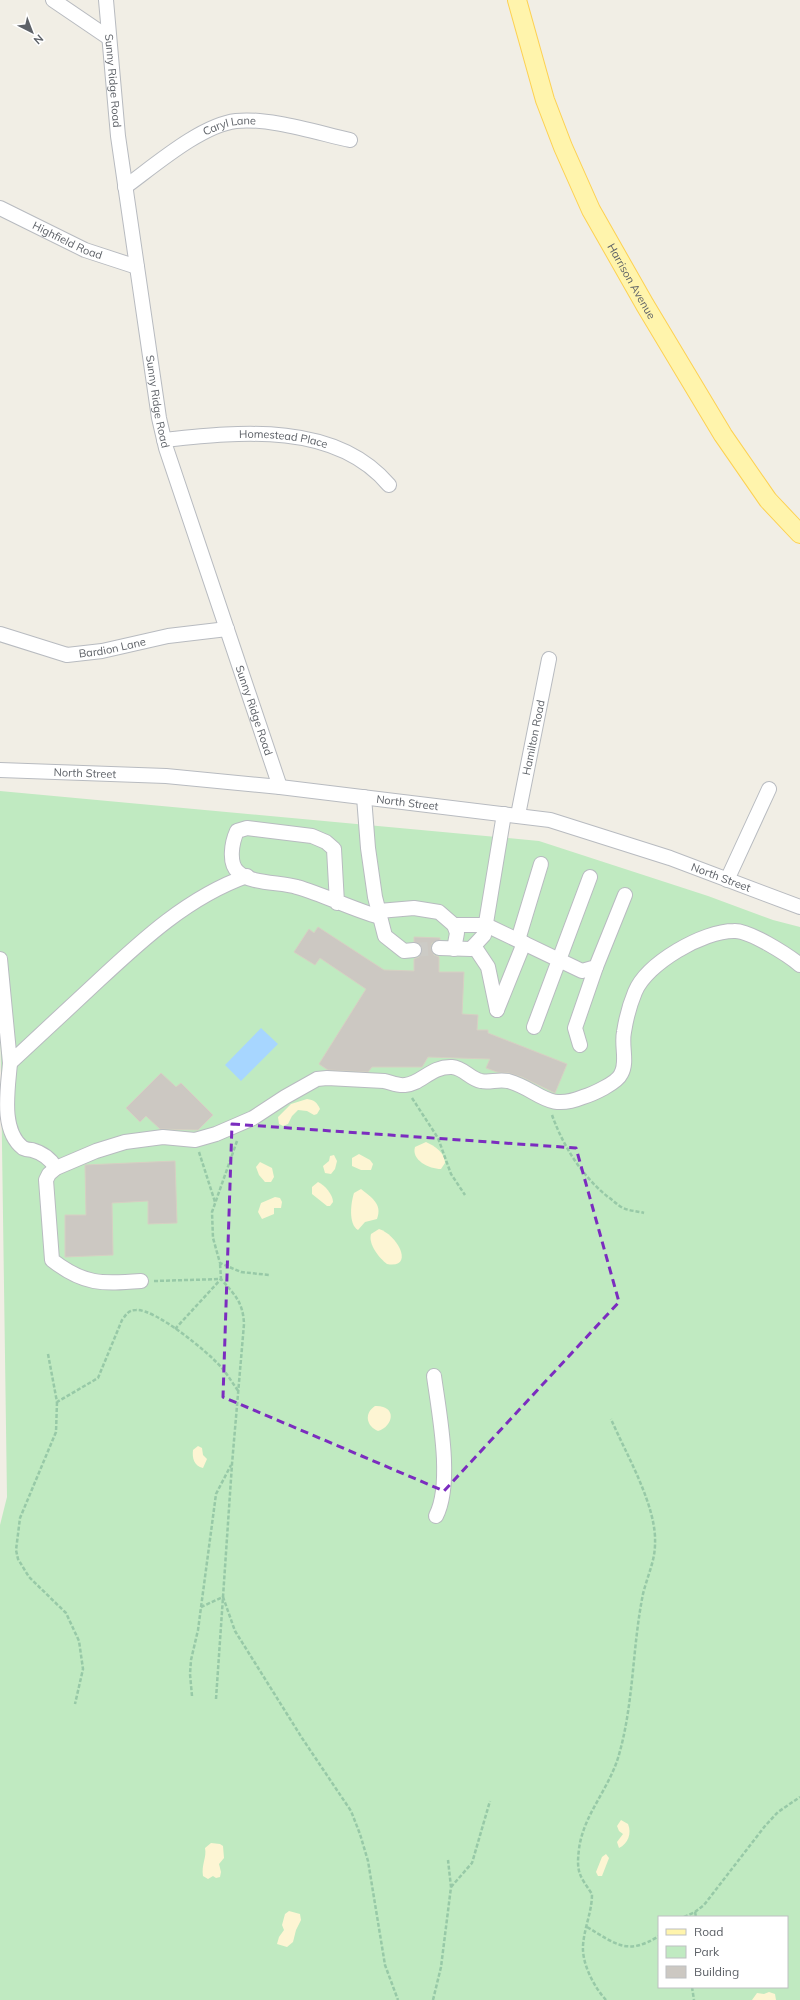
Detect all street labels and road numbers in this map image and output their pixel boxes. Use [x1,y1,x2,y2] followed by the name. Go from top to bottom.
[102,33,124,128] street label: Sunny Ridge Road
[200,113,256,139] street label: Caryl Lane
[30,218,104,262] street label: Highfield Road
[604,241,659,322] street label: Harrison Avenue
[143,354,173,449] street label: Sunny Ridge Road
[239,427,330,451] street label: Homestead Place
[78,634,147,661] street label: Bardion Lane
[233,663,276,757] street label: Sunny Ridge Road
[519,699,548,776] street label: Hamilton Road
[53,765,117,781] street label: North Street
[376,792,439,813] street label: North Street
[689,860,753,895] street label: North Street

